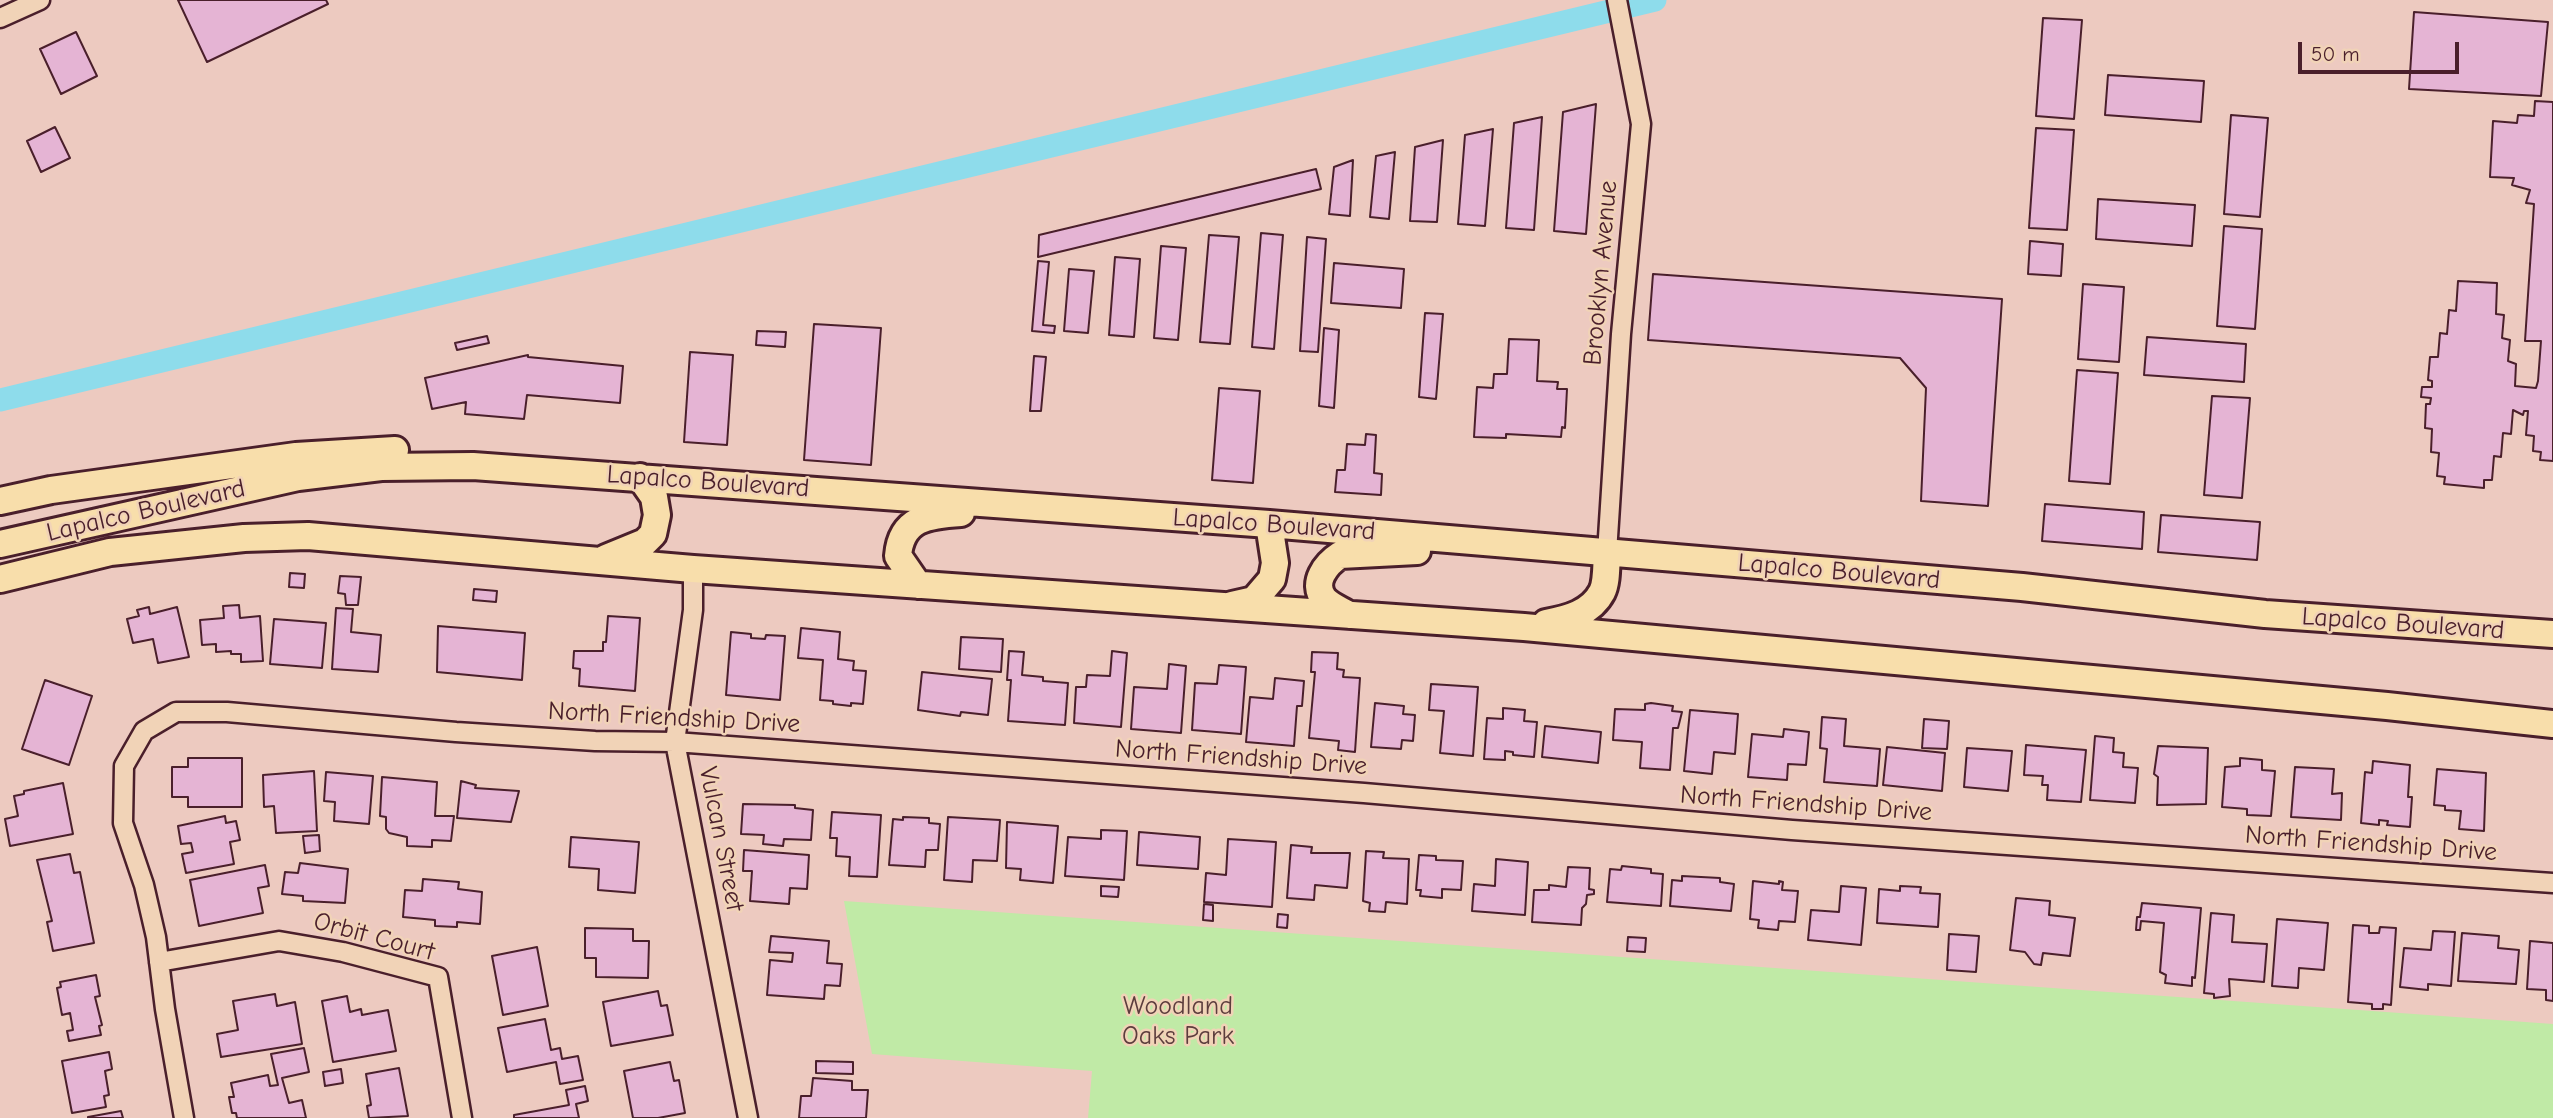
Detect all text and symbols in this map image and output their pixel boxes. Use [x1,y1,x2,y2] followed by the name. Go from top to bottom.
[2301,28,2462,72] scale bar
[2311,42,2360,66] text: 50 m
[1577,179,1625,367] street label: Brooklyn Avenue
[606,459,810,505] street label: Lapalco Boulevard
[44,473,248,549] street label: Lapalco Boulevard
[1172,502,1376,548] street label: Lapalco Boulevard
[1737,548,1941,596] street label: Lapalco Boulevard
[2301,601,2505,647] street label: Lapalco Boulevard
[547,696,801,740] street label: North Friendship Drive
[1114,734,1368,782] street label: North Friendship Drive
[692,764,750,914] street label: Vulcan Street
[1679,780,1933,828] street label: North Friendship Drive
[2244,820,2498,868] street label: North Friendship Drive
[310,906,438,968] street label: Orbit Court
[1122,991,1234,1052] park label: Woodland Oaks Park

